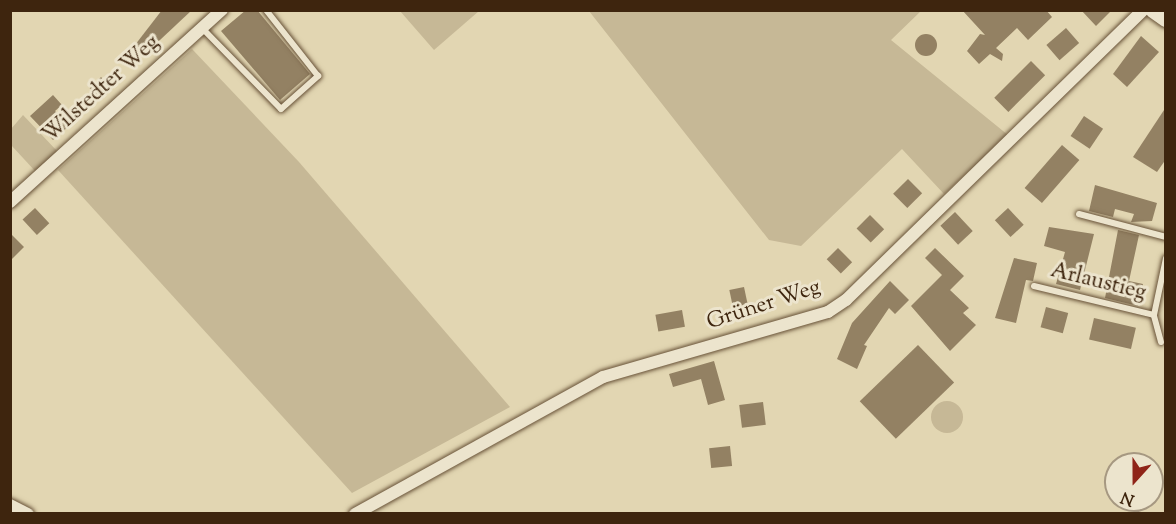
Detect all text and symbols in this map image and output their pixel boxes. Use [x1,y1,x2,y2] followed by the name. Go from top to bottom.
[38,31,166,149] street label: Wilstedter Weg
[1048,258,1148,308] street label: Arlaustieg
[704,275,824,337] street label: Grüner Weg
[1104,452,1164,512] north arrow
[1118,484,1138,510] text: N

